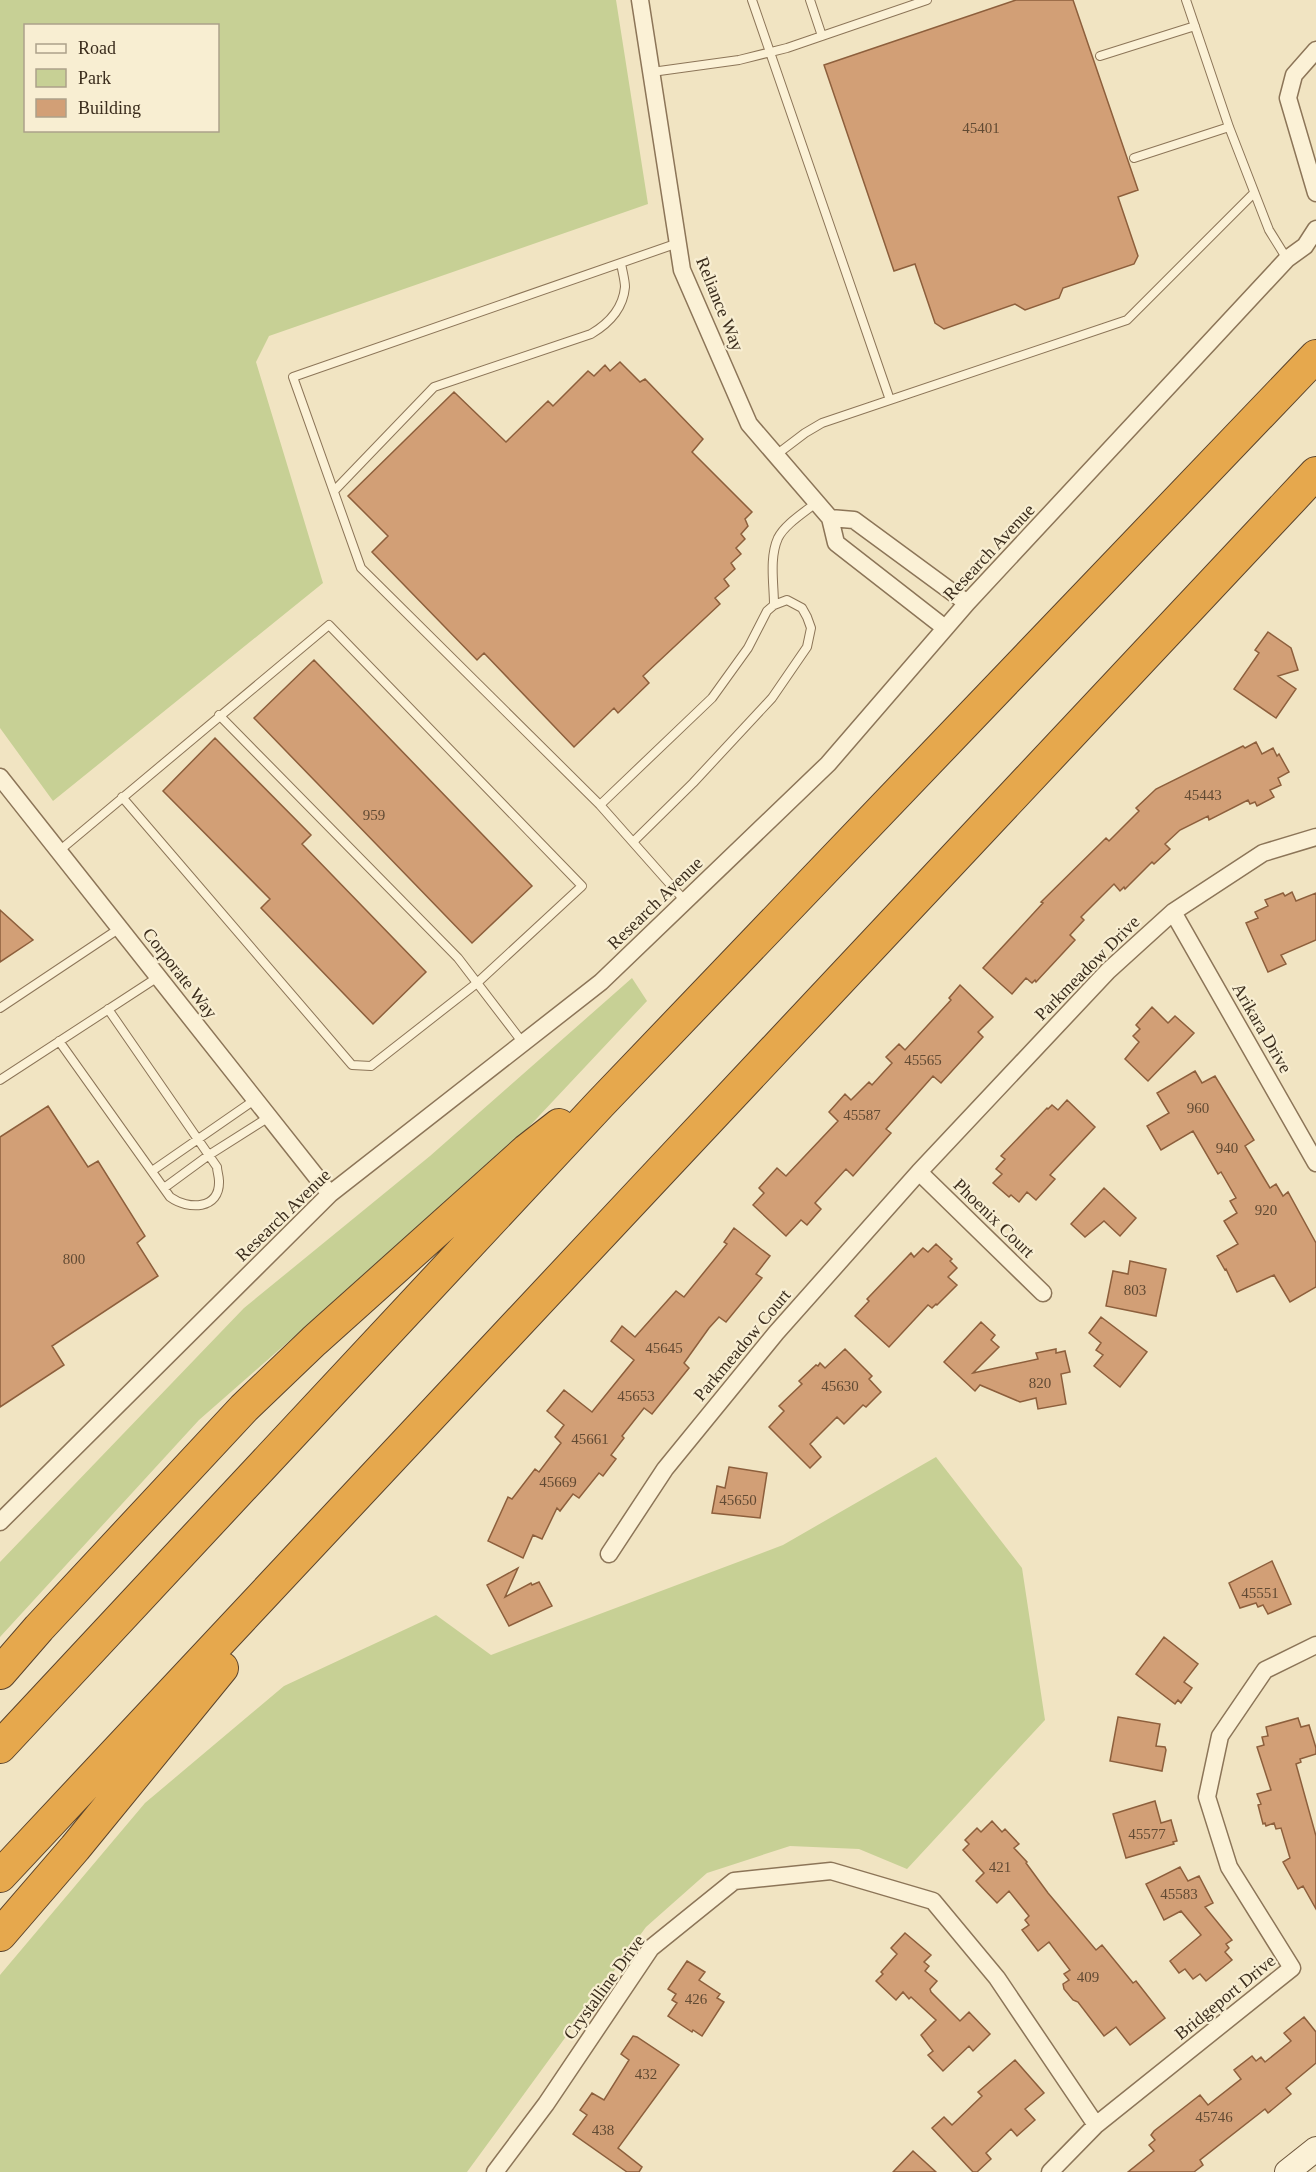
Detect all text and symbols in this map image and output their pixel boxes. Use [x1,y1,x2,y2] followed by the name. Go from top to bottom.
[24,24,219,132] legend
[78,38,116,58] text: Road
[78,68,111,88] text: Park
[78,98,141,118] text: Building
[962,120,1000,136] house number: 45401
[692,254,748,354] street label: Reliance Way
[939,500,1039,604] street label: Research Avenue
[1184,787,1222,803] house number: 45443
[363,807,385,823] house number: 959
[603,853,707,953] street label: Research Avenue
[1031,912,1143,1024] street label: Parkmeadow Drive
[139,924,221,1022] street label: Corporate Way
[1228,980,1296,1077] street label: Arikara Drive
[904,1052,942,1068] house number: 45565
[1187,1100,1209,1116] house number: 960
[843,1107,881,1123] house number: 45587
[1216,1140,1238,1156] house number: 940
[231,1165,335,1265] street label: Research Avenue
[949,1175,1039,1261] street label: Phoenix Court
[1255,1202,1277,1218] house number: 920
[63,1251,85,1267] house number: 800
[1124,1282,1146,1298] house number: 803
[690,1285,794,1405] street label: Parkmeadow Court
[645,1340,683,1356] house number: 45645
[1029,1375,1051,1391] house number: 820
[821,1378,859,1394] house number: 45630
[617,1388,655,1404] house number: 45653
[571,1431,609,1447] house number: 45661
[539,1474,577,1490] house number: 45669
[719,1492,757,1508] house number: 45650
[1241,1585,1279,1601] house number: 45551
[1128,1826,1166,1842] house number: 45577
[989,1859,1011,1875] house number: 421
[1160,1886,1198,1902] house number: 45583
[559,1931,649,2043] street label: Crystalline Drive
[1171,1950,1279,2044] street label: Bridgeport Drive
[1077,1969,1099,1985] house number: 409
[685,1991,708,2007] house number: 426
[635,2066,657,2082] house number: 432
[1195,2109,1233,2125] house number: 45746
[592,2122,614,2138] house number: 438

